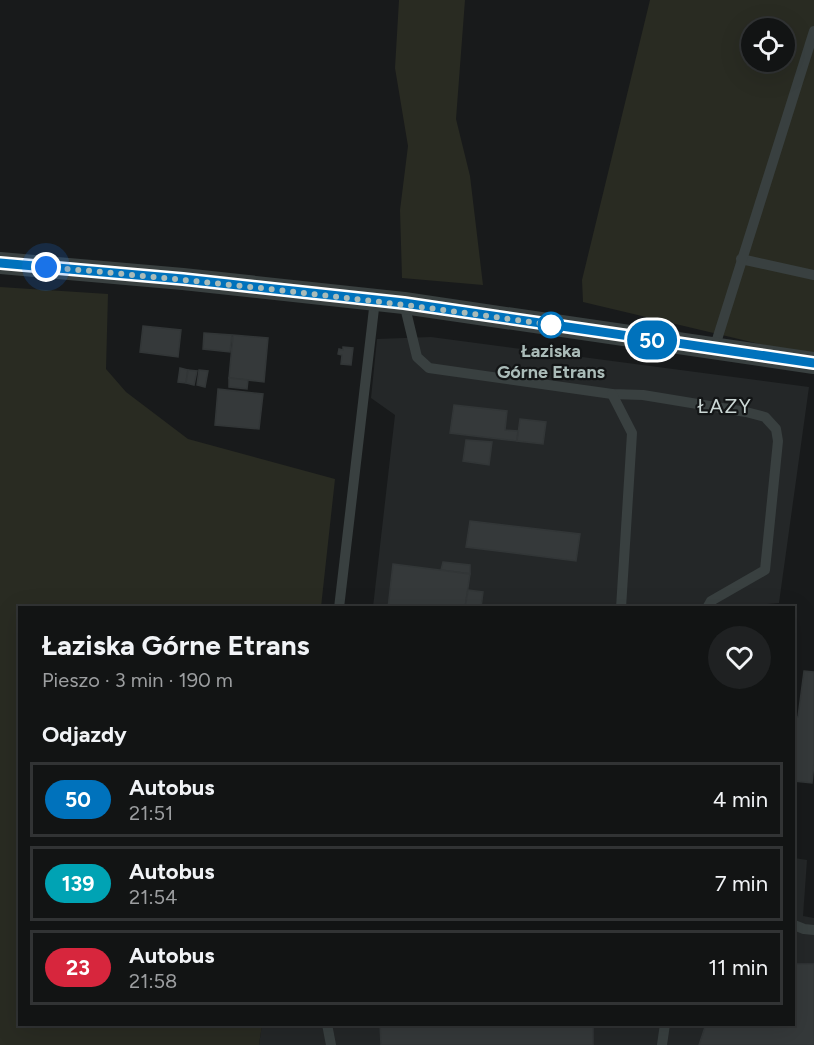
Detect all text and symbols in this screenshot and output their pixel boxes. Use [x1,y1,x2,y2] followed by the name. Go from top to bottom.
[741,18,795,72] map controls
[741,18,795,72] button: locate
[31,252,61,282] your location
[538,312,564,338] marker: Łaziska Górne Etrans
[625,320,679,360] line badge: 50
[639,328,665,353] text: 50
[497,340,606,383] place label: Łaziska Górne Etrans
[698,394,752,418] district label: ŁAZY
[708,626,771,689] button: heart
[42,628,310,662] text: Łaziska Górne Etrans
[42,668,233,692] text: Pieszo · 3 min · 190 m
[42,721,127,748] text: Odjazdy
[129,774,215,801] text: Autobus
[713,786,768,813] text: 4 min
[65,787,91,812] text: 50
[129,801,173,825] text: 21:51
[129,858,215,885] text: Autobus
[715,870,768,897] text: 7 min
[62,871,94,896] text: 139
[129,885,177,909] text: 21:54
[129,942,215,969] text: Autobus
[708,954,768,981] text: 11 min
[66,955,90,980] text: 23
[129,969,177,993] text: 21:58

